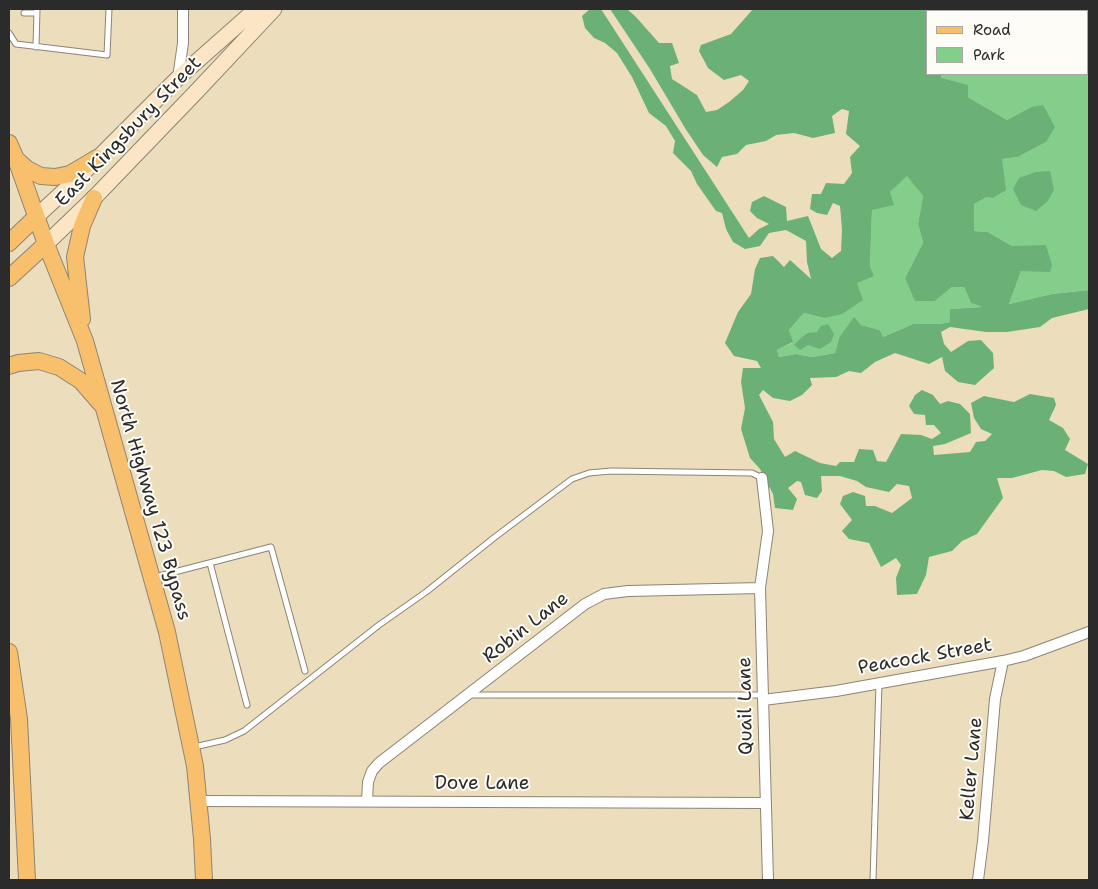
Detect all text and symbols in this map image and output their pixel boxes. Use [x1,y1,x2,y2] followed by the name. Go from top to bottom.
[926,10,1088,75] legend
[973,20,1011,40] text: Road
[973,45,1005,65] text: Park
[51,52,207,212] street label: East Kingsbury Street
[105,377,195,623] street label: North Highway 123 Bypass
[479,587,573,669] street label: Robin Lane
[856,634,994,680] street label: Peacock Street
[734,657,758,755] street label: Quail Lane
[956,716,988,822] street label: Keller Lane
[434,773,530,795] street label: Dove Lane

